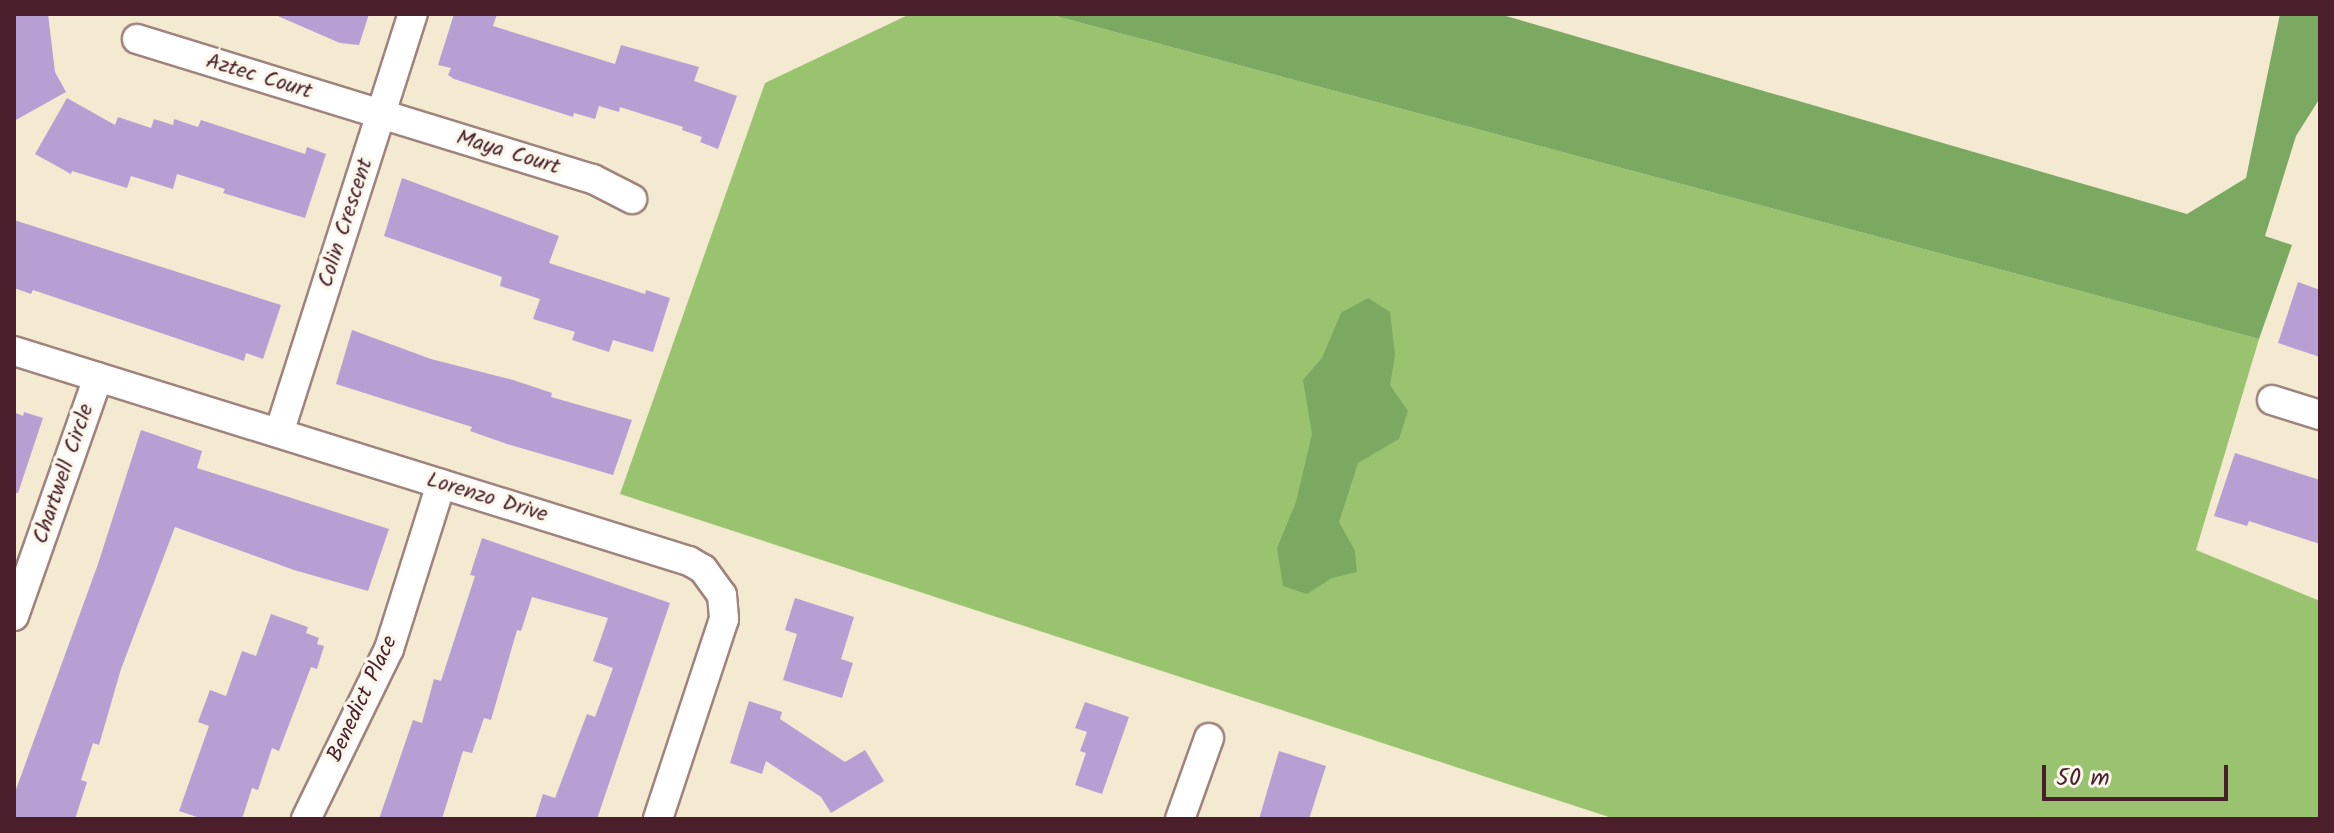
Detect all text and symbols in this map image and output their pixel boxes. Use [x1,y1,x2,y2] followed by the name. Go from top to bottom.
[203,48,315,106] street label: Aztec Court
[453,125,563,181] street label: Maya Court
[313,155,379,291] street label: Colin Crescent
[28,401,100,547] street label: Chartwell Circle
[423,467,551,529] street label: Lorenzo Drive
[322,632,404,766] street label: Benedict Place
[2046,749,2232,799] scale bar
[2056,759,2110,798] text: 50 m

